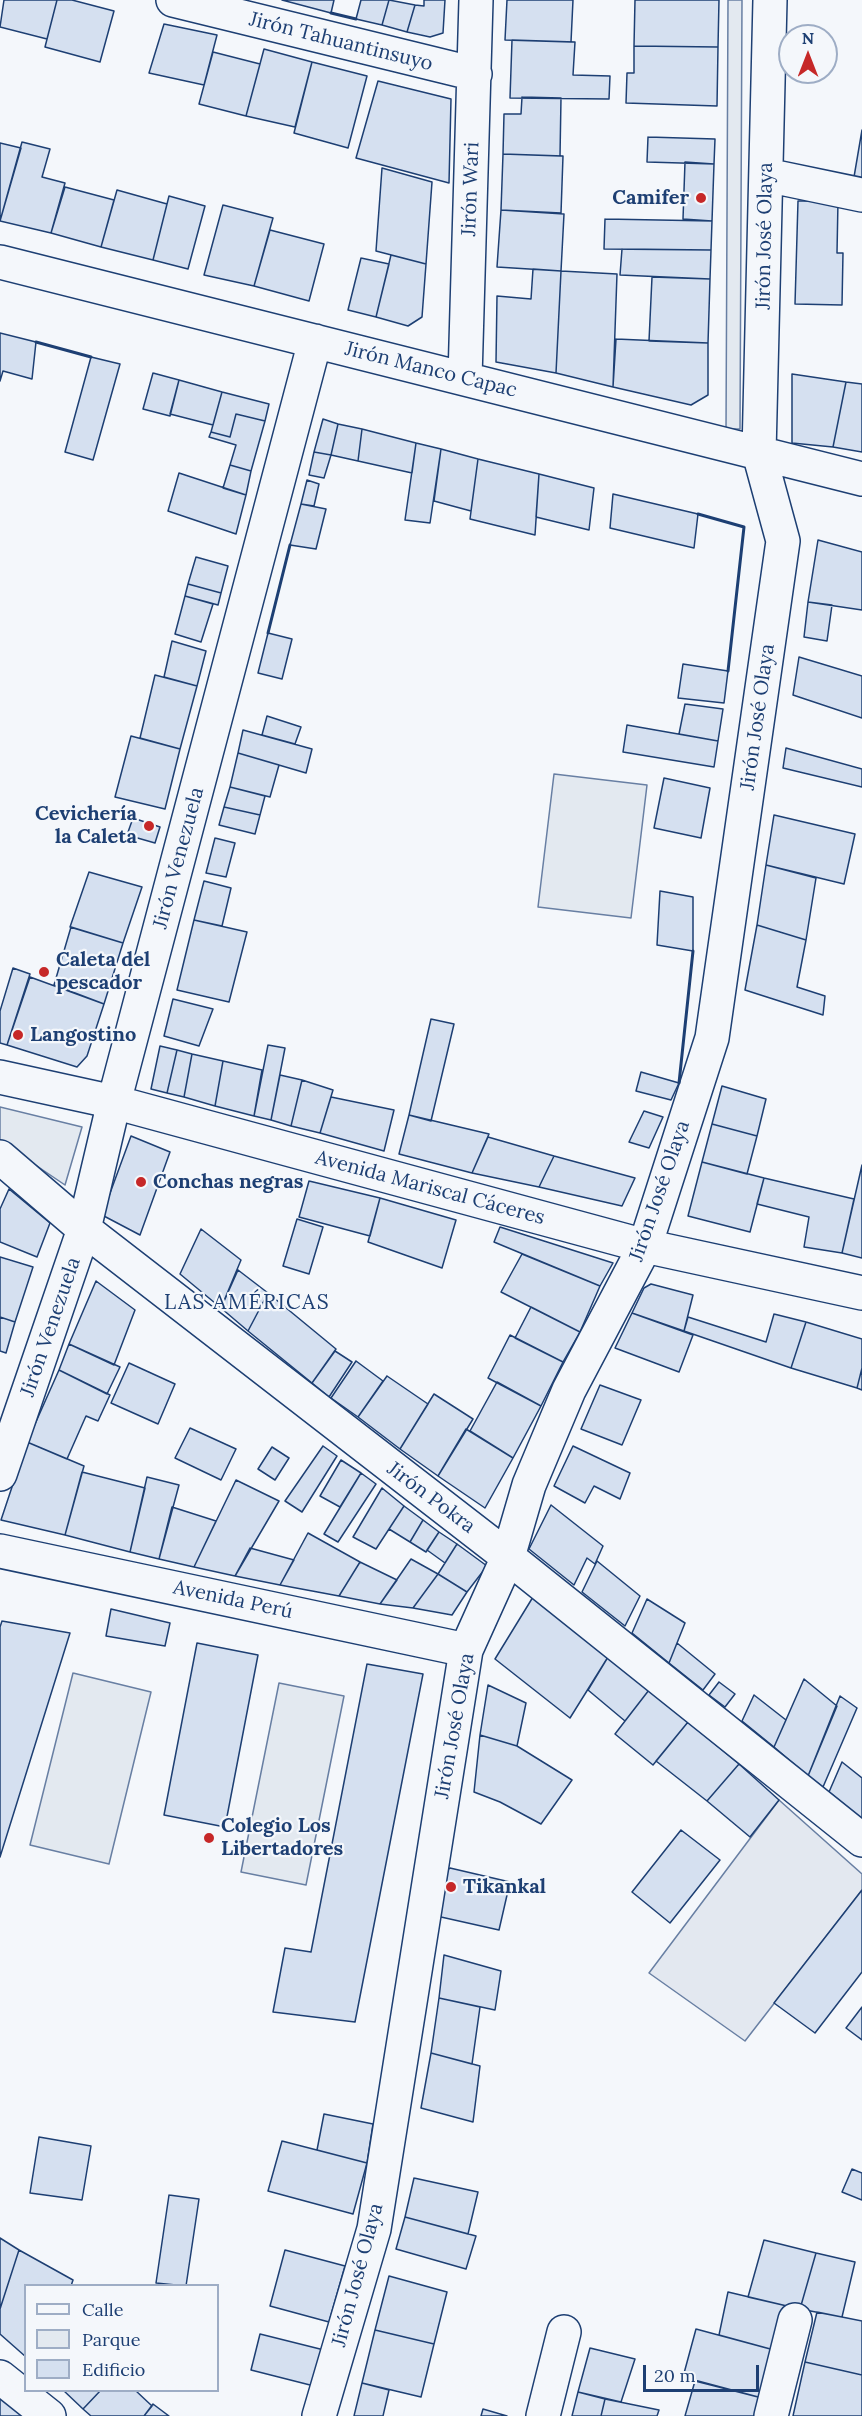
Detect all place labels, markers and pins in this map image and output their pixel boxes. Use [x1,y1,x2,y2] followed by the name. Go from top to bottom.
[612,186,689,210] place label: Camifer
[694,191,708,205] marker: Camifer
[35,802,137,849] place label: Cevichería la Caleta
[142,819,156,833] marker: Cevichería la Caleta
[56,948,150,995] place label: Caleta del pescador
[37,965,51,979] marker: Caleta del pescador
[30,1023,136,1047] place label: Langostino
[11,1028,25,1042] marker: Langostino
[153,1170,303,1194] place label: Conchas negras
[134,1175,148,1189] marker: Conchas negras
[221,1814,343,1861] place label: Colegio Los Libertadores
[202,1831,216,1845] marker: Colegio Los Libertadores
[463,1875,546,1899] place label: Tikankal
[444,1880,458,1894] marker: Tikankal

